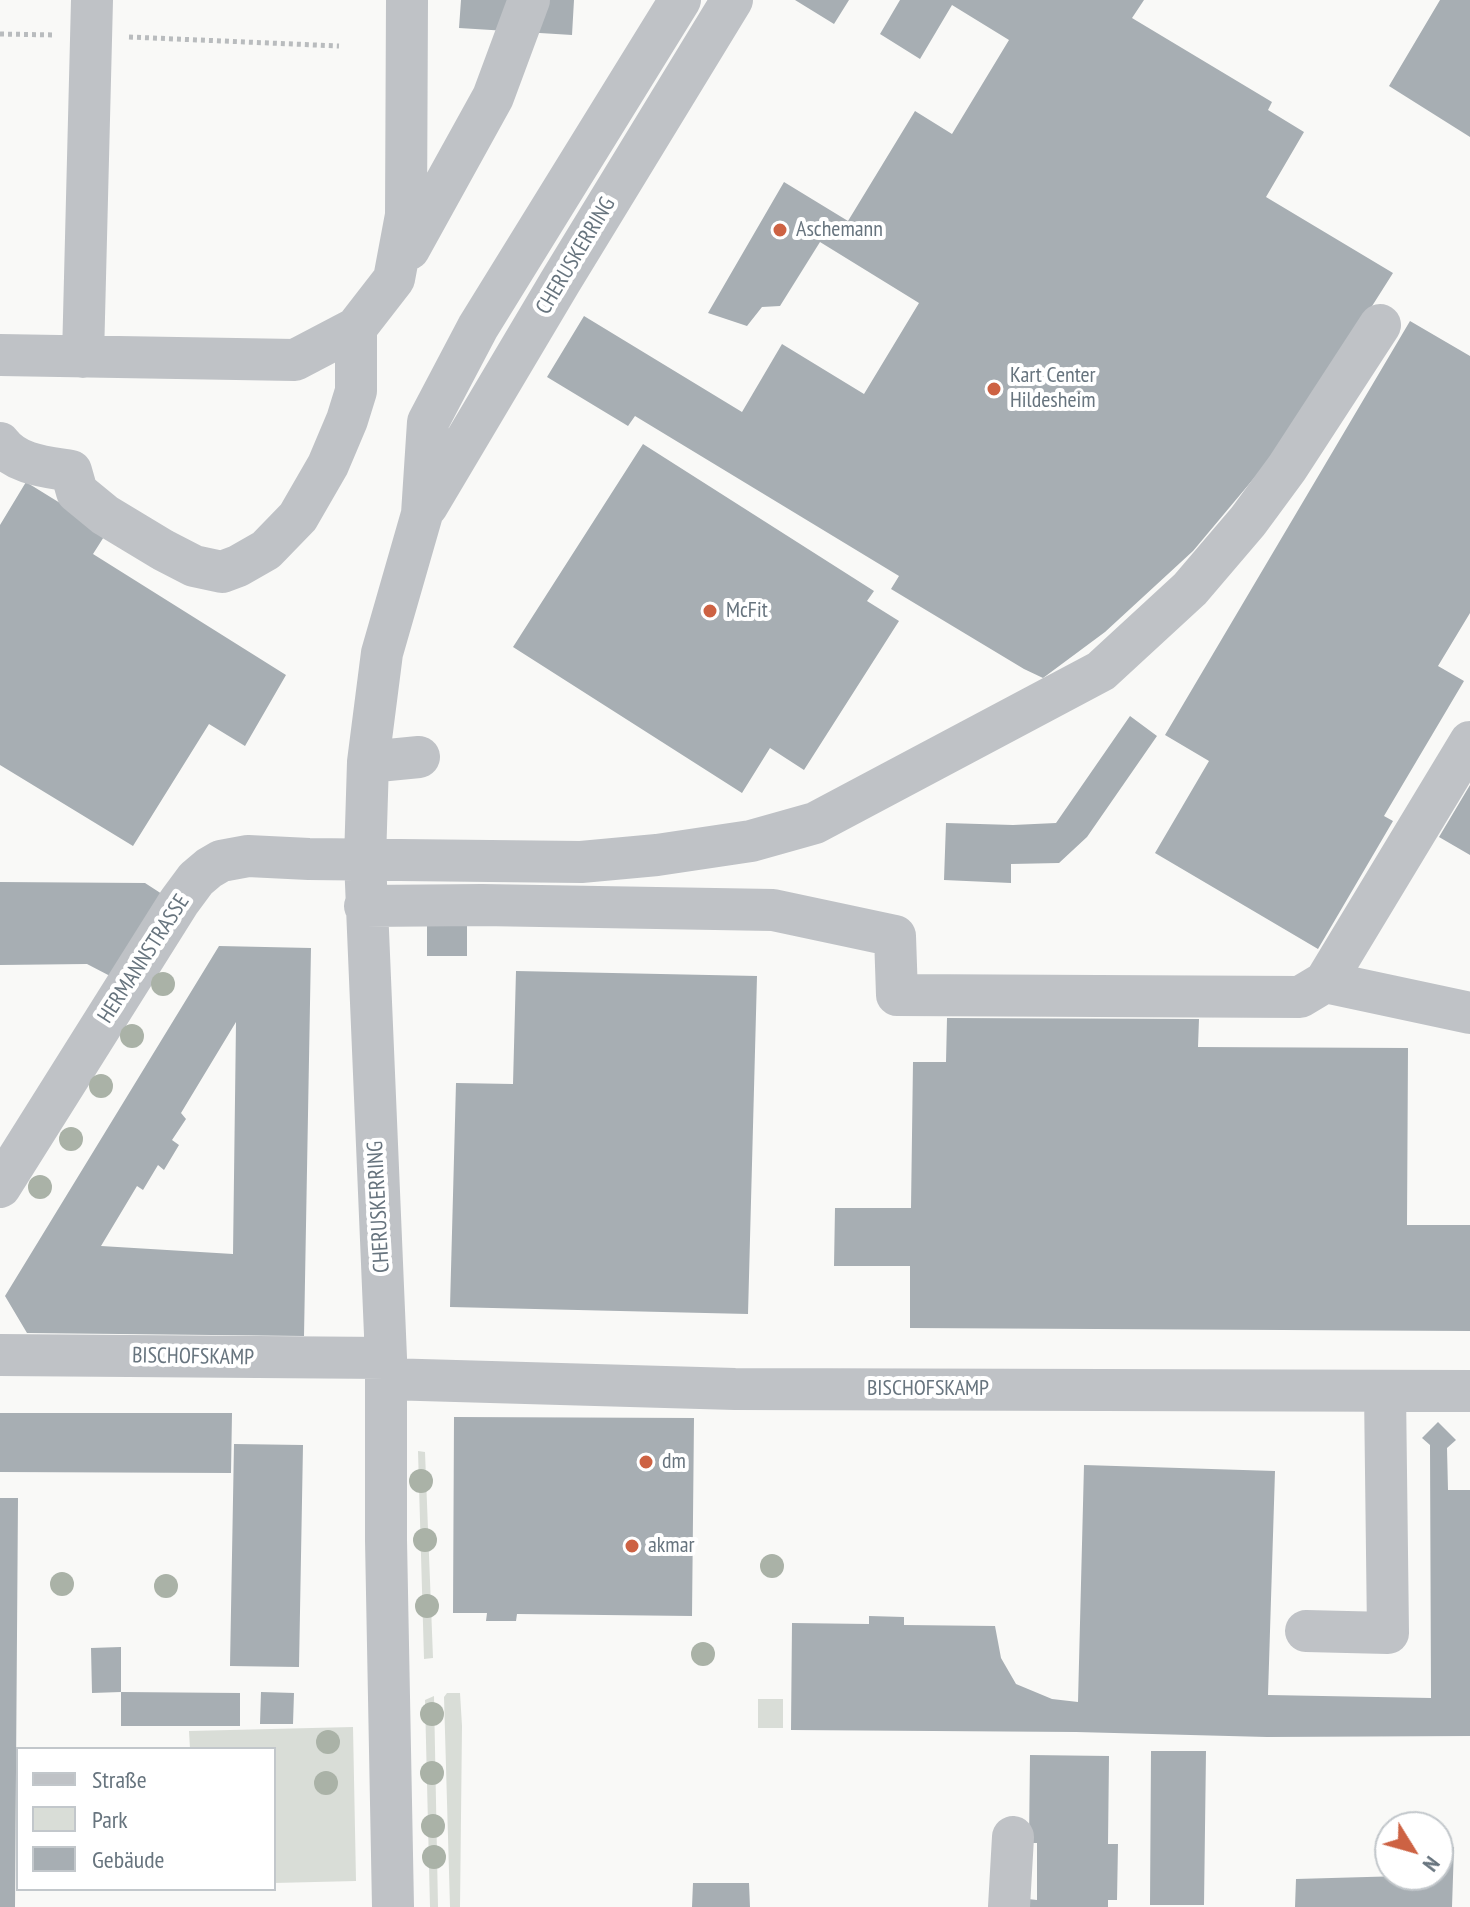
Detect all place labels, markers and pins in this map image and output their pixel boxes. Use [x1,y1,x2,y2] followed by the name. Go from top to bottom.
[796,217,883,243] place label: Aschemann
[771,221,789,239] marker: Aschemann
[1010,363,1096,414] place label: Kart Center Hildesheim
[985,380,1003,398] marker: Kart Center Hildesheim
[726,598,768,624] place label: McFit
[701,602,719,620] marker: McFit
[662,1449,686,1475] place label: dm
[637,1453,655,1471] marker: dm
[648,1533,694,1559] place label: akmar
[623,1537,641,1555] marker: akmar

